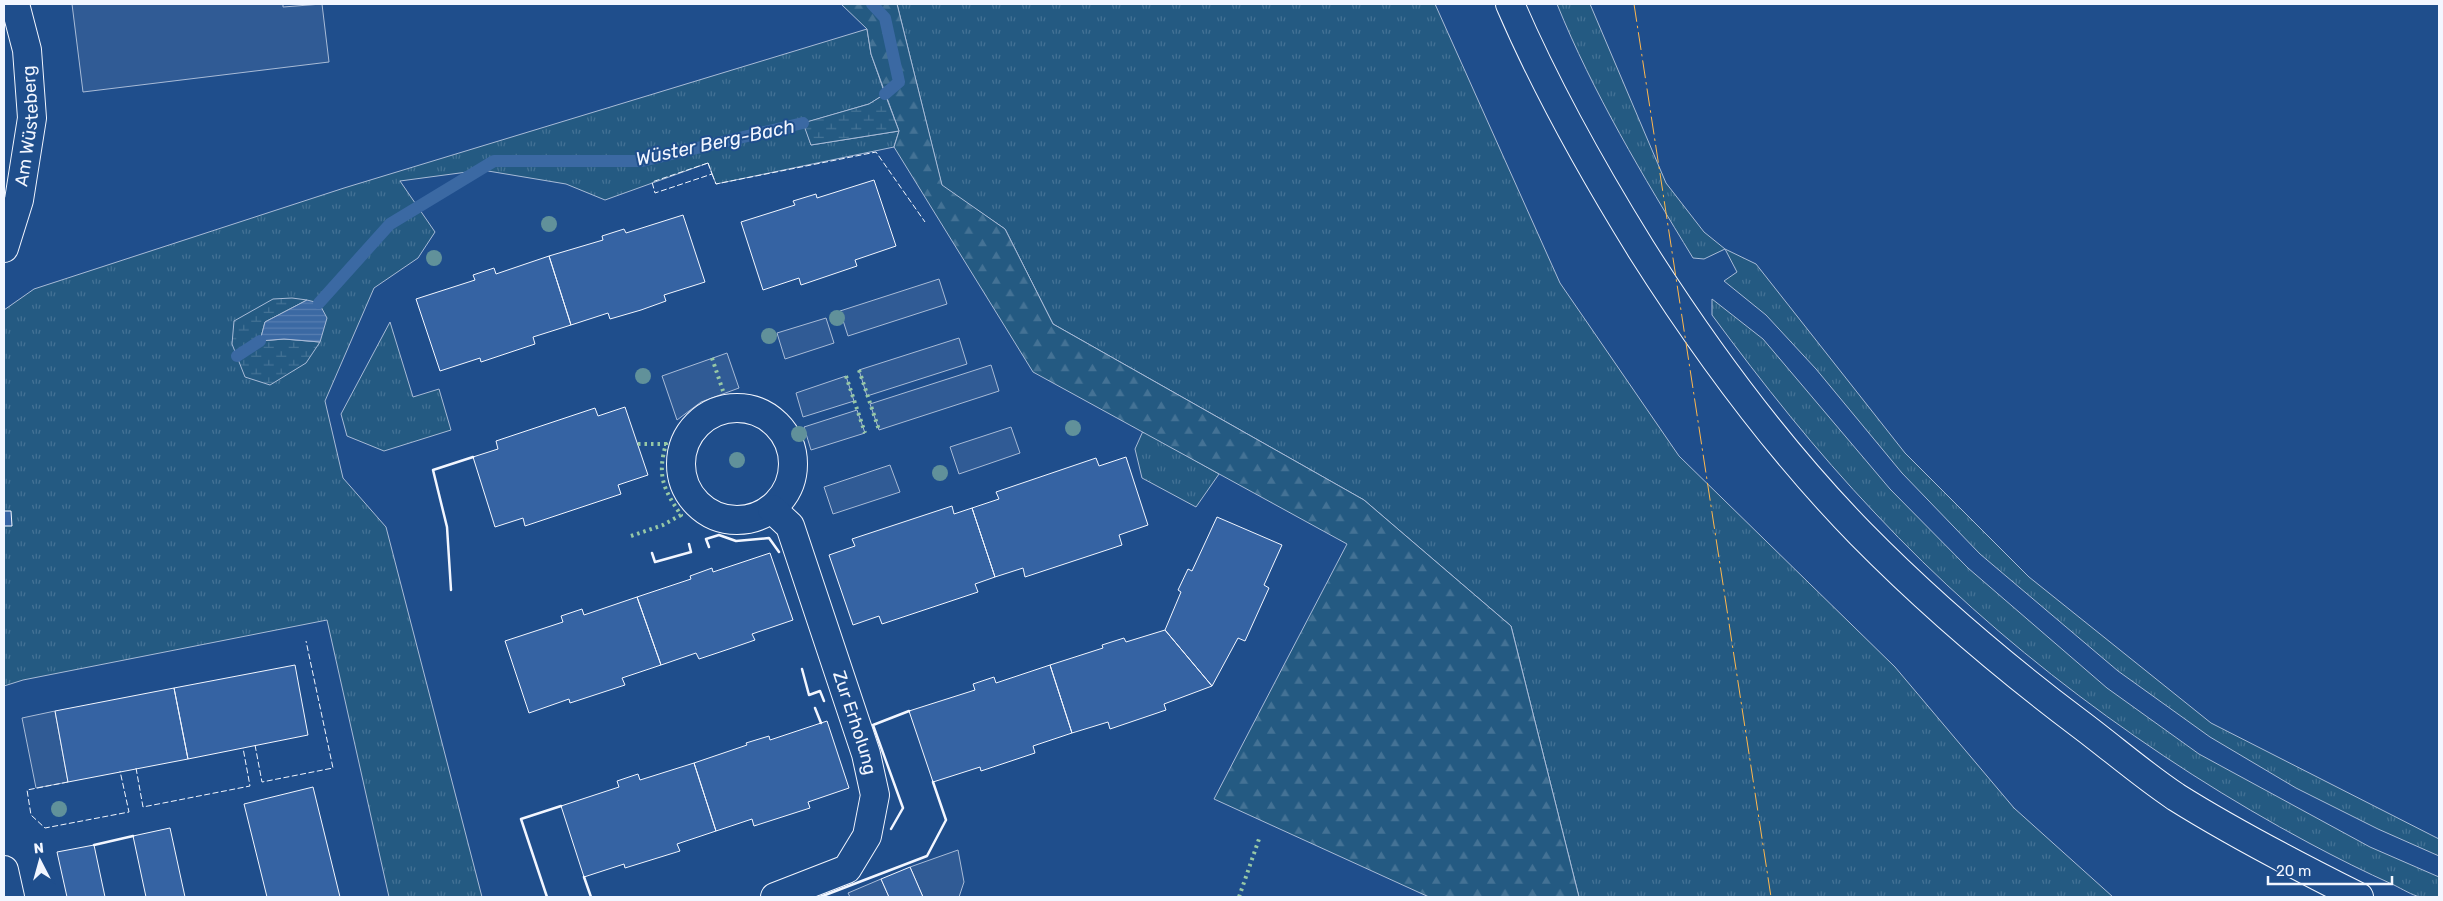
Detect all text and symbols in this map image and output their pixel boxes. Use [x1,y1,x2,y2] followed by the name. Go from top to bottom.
[10,65,43,188] street label: Am Wüsteberg
[633,114,797,171] water label: Wüster Berg-Bach
[828,668,881,777] street label: Zur Erholung
[15,836,65,886] north arrow
[33,840,45,858] text: N
[2268,854,2392,886] scale bar
[2276,862,2311,880] text: 20 m

